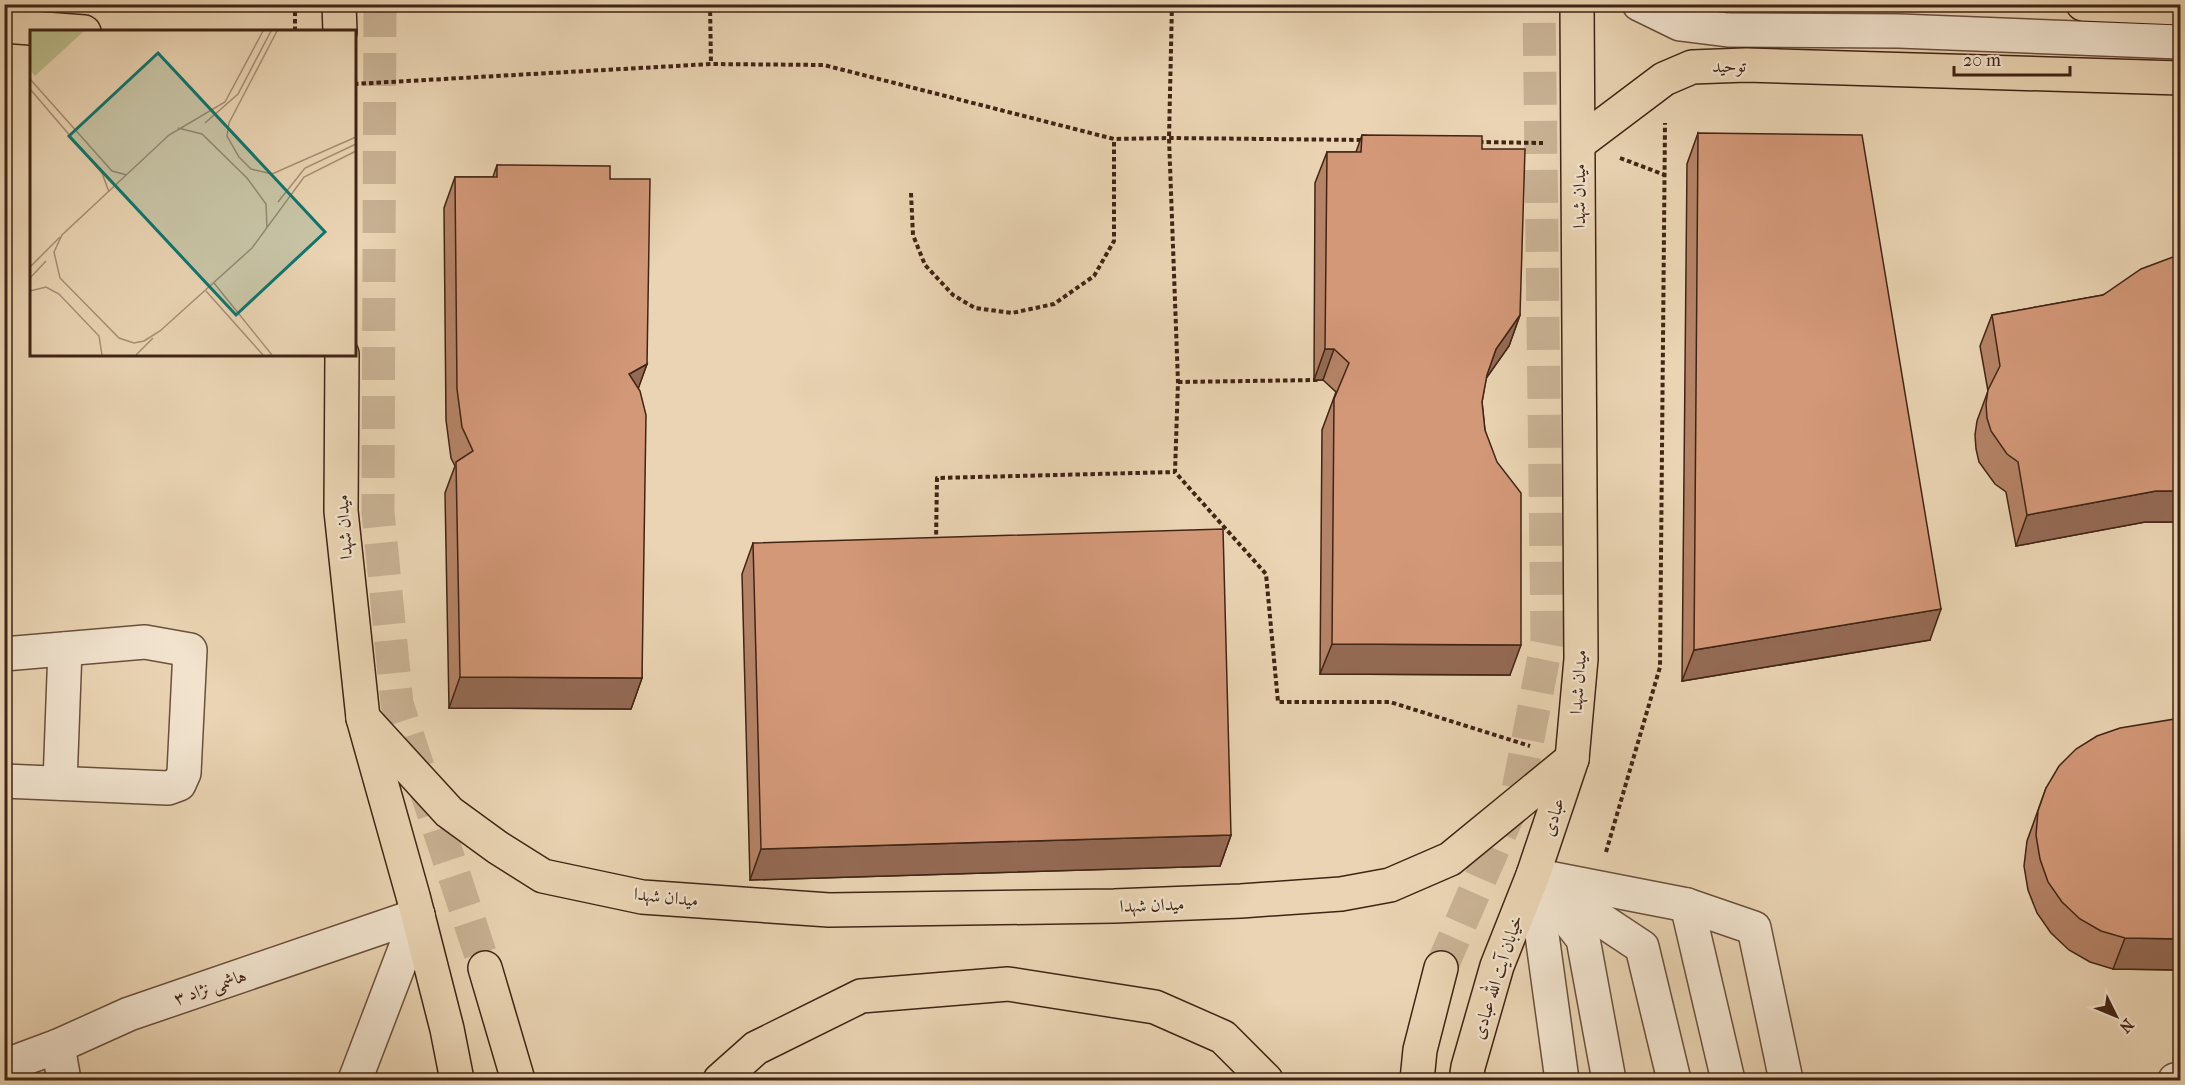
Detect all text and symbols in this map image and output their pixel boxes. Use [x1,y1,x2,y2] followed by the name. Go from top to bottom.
[30,30,356,356] inset map
[1954,39,2070,77] scale bar
[1963,50,2001,71] text: 20 m
[1712,56,1747,77] street label: توحید
[1569,164,1591,228] street label: میدان شهدا
[332,494,358,560] street label: میدان شهدا
[1566,649,1592,715] street label: میدان شهدا
[1537,795,1569,839] street label: عبادی
[633,884,699,912] street label: میدان شهدا
[1119,894,1185,918] street label: میدان شهدا
[1464,911,1528,1042] street label: خیابان آیت الله عبادی
[171,965,250,1011] street label: هاشمی نژاد ۳
[2086,986,2146,1046] north arrow
[2115,1015,2138,1037] text: N

